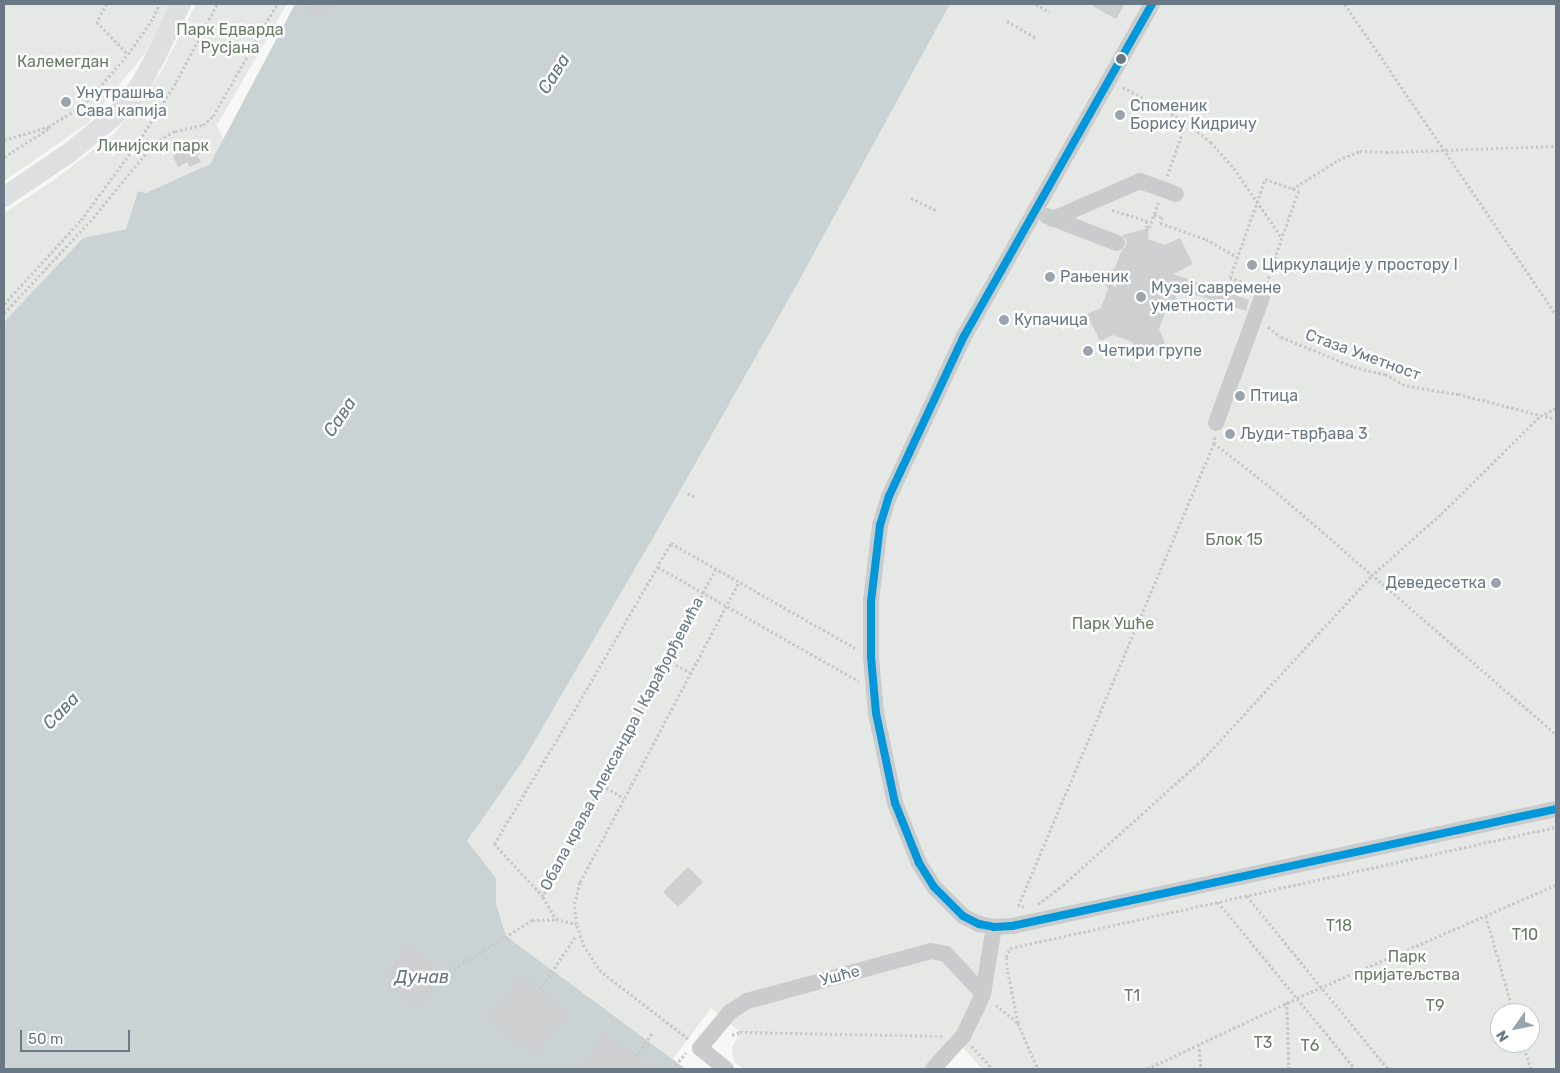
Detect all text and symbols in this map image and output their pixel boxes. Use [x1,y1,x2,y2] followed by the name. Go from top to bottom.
[176,20,284,58] park label: Парк Едварда Русјана
[533,50,575,98] water label: Сава
[17,52,109,72] park label: Калемегдан
[1116,54,1126,64] unlabelled marker
[76,83,167,121] place label: Унутрашња Сава капија
[60,96,72,108] marker: Унутрашња Сава капија
[1130,96,1257,134] place label: Споменик Борису Кидричу
[1114,109,1126,121] marker: Споменик Борису Кидричу
[97,136,209,156] park label: Линијски парк
[1262,255,1458,275] place label: Циркулације у простору I
[1246,259,1258,271] marker: Циркулације у простору I
[1060,267,1129,287] place label: Рањеник
[1044,271,1056,283] marker: Рањеник
[1151,278,1281,316] place label: Музеј савремене уметности
[1135,291,1147,303] marker: Музеј савремене уметности
[1014,310,1088,330] place label: Купачица
[998,314,1010,326] marker: Купачица
[1303,325,1423,385] street label: Стаза Уметност
[1098,341,1202,361] place label: Четири групе
[1082,345,1094,357] marker: Четири групе
[1250,386,1298,406] place label: Птица
[1234,390,1246,402] marker: Птица
[319,393,361,441] water label: Сава
[1240,424,1368,444] place label: Људи-тврђава 3
[1224,428,1236,440] marker: Људи-тврђава 3
[1205,530,1263,550] park label: Блок 15
[1386,573,1486,593] place label: Деведесетка
[1490,577,1502,589] marker: Деведесетка
[536,594,708,894] street label: Обала краља Александра I Карађорђевића
[1072,614,1154,634] park label: Парк Ушће
[38,688,84,734] water label: Сава
[1326,916,1352,936] park label: Т18
[1512,925,1538,945] park label: Т10
[1354,947,1460,985] park label: Парк пријатељства
[818,962,862,990] street label: Ушће
[395,966,449,988] water label: Дунав
[1124,986,1140,1006] park label: Т1
[1426,996,1444,1016] park label: Т9
[1490,1003,1540,1053] north arrow
[22,1020,132,1052] scale bar
[1493,1027,1513,1045] text: N
[28,1030,63,1048] text: 50 m
[1254,1033,1272,1053] park label: Т3
[1301,1036,1319,1056] park label: Т6

